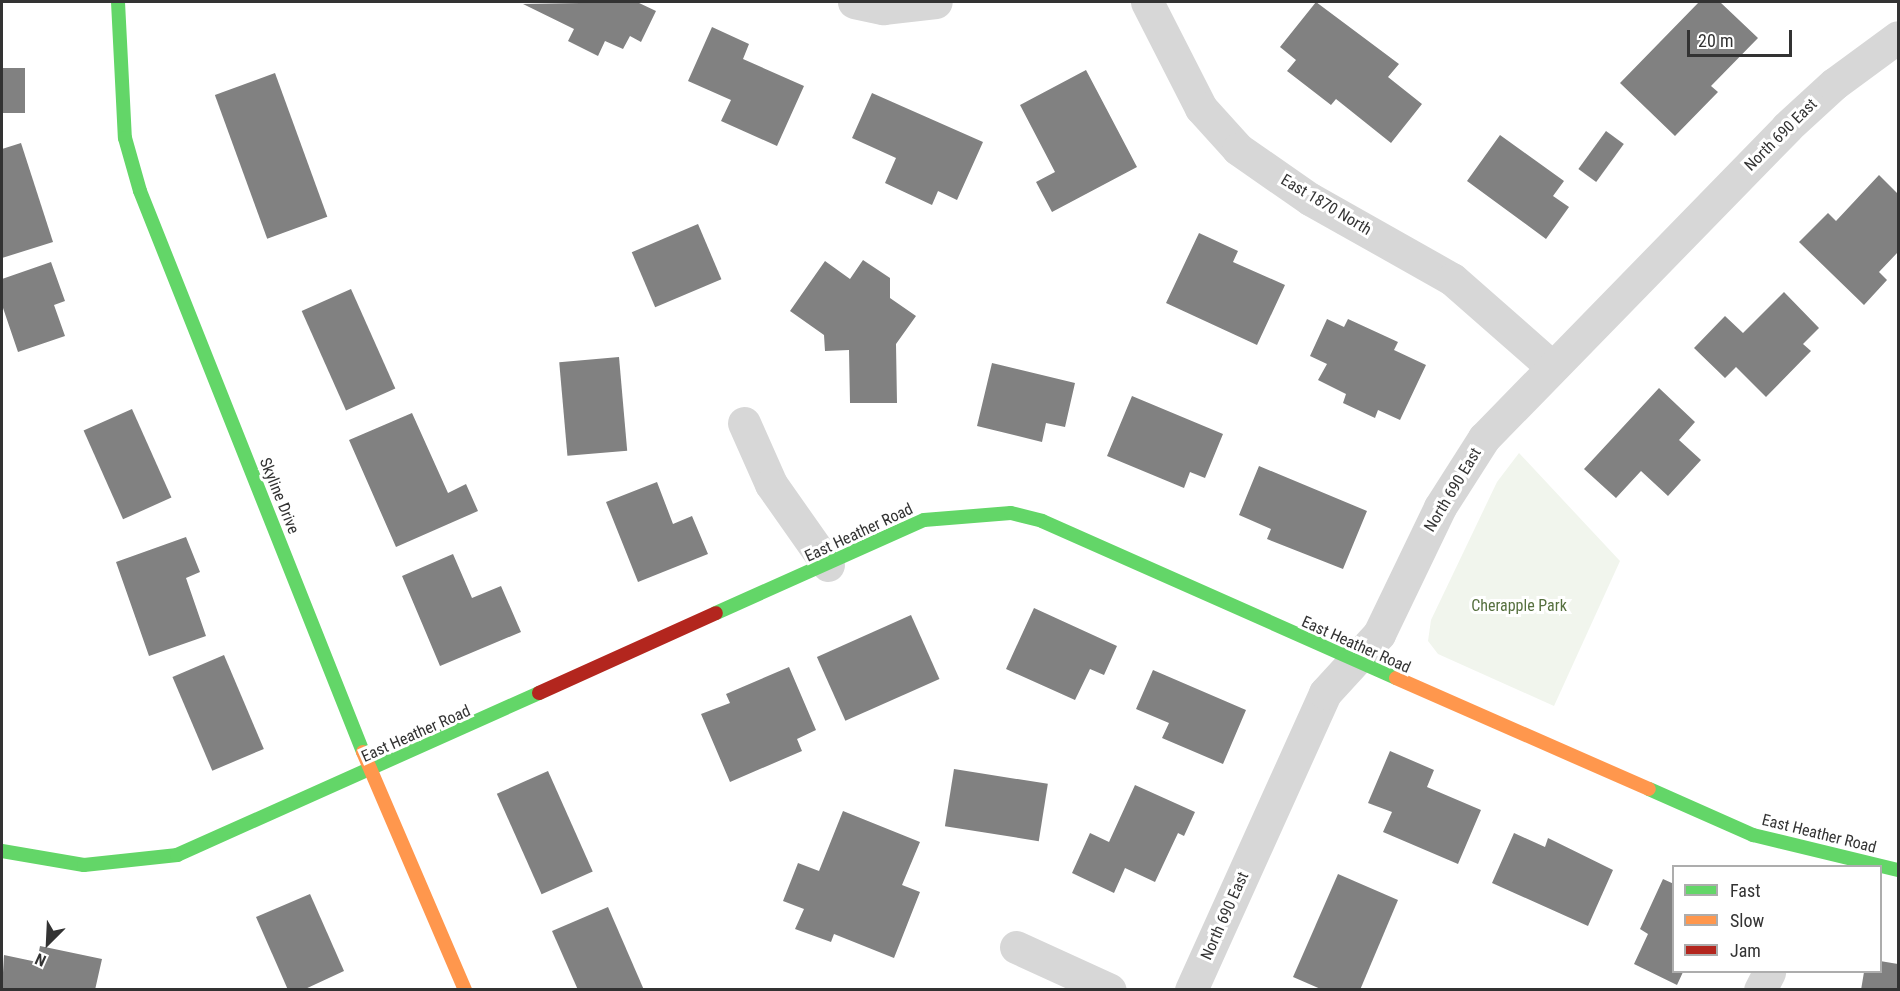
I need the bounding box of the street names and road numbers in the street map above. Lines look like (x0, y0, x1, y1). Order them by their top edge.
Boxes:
street label: North 690 East (1741, 95, 1821, 175)
street label: East 1870 North (1277, 170, 1375, 240)
street label: North 690 East (1420, 445, 1486, 535)
street label: Skyline Drive (255, 455, 303, 537)
street label: East Heather Road (802, 500, 916, 566)
street label: East Heather Road (1299, 612, 1413, 678)
street label: East Heather Road (359, 701, 473, 767)
street label: East Heather Road (1760, 811, 1878, 857)
street label: North 690 East (1197, 869, 1253, 963)

